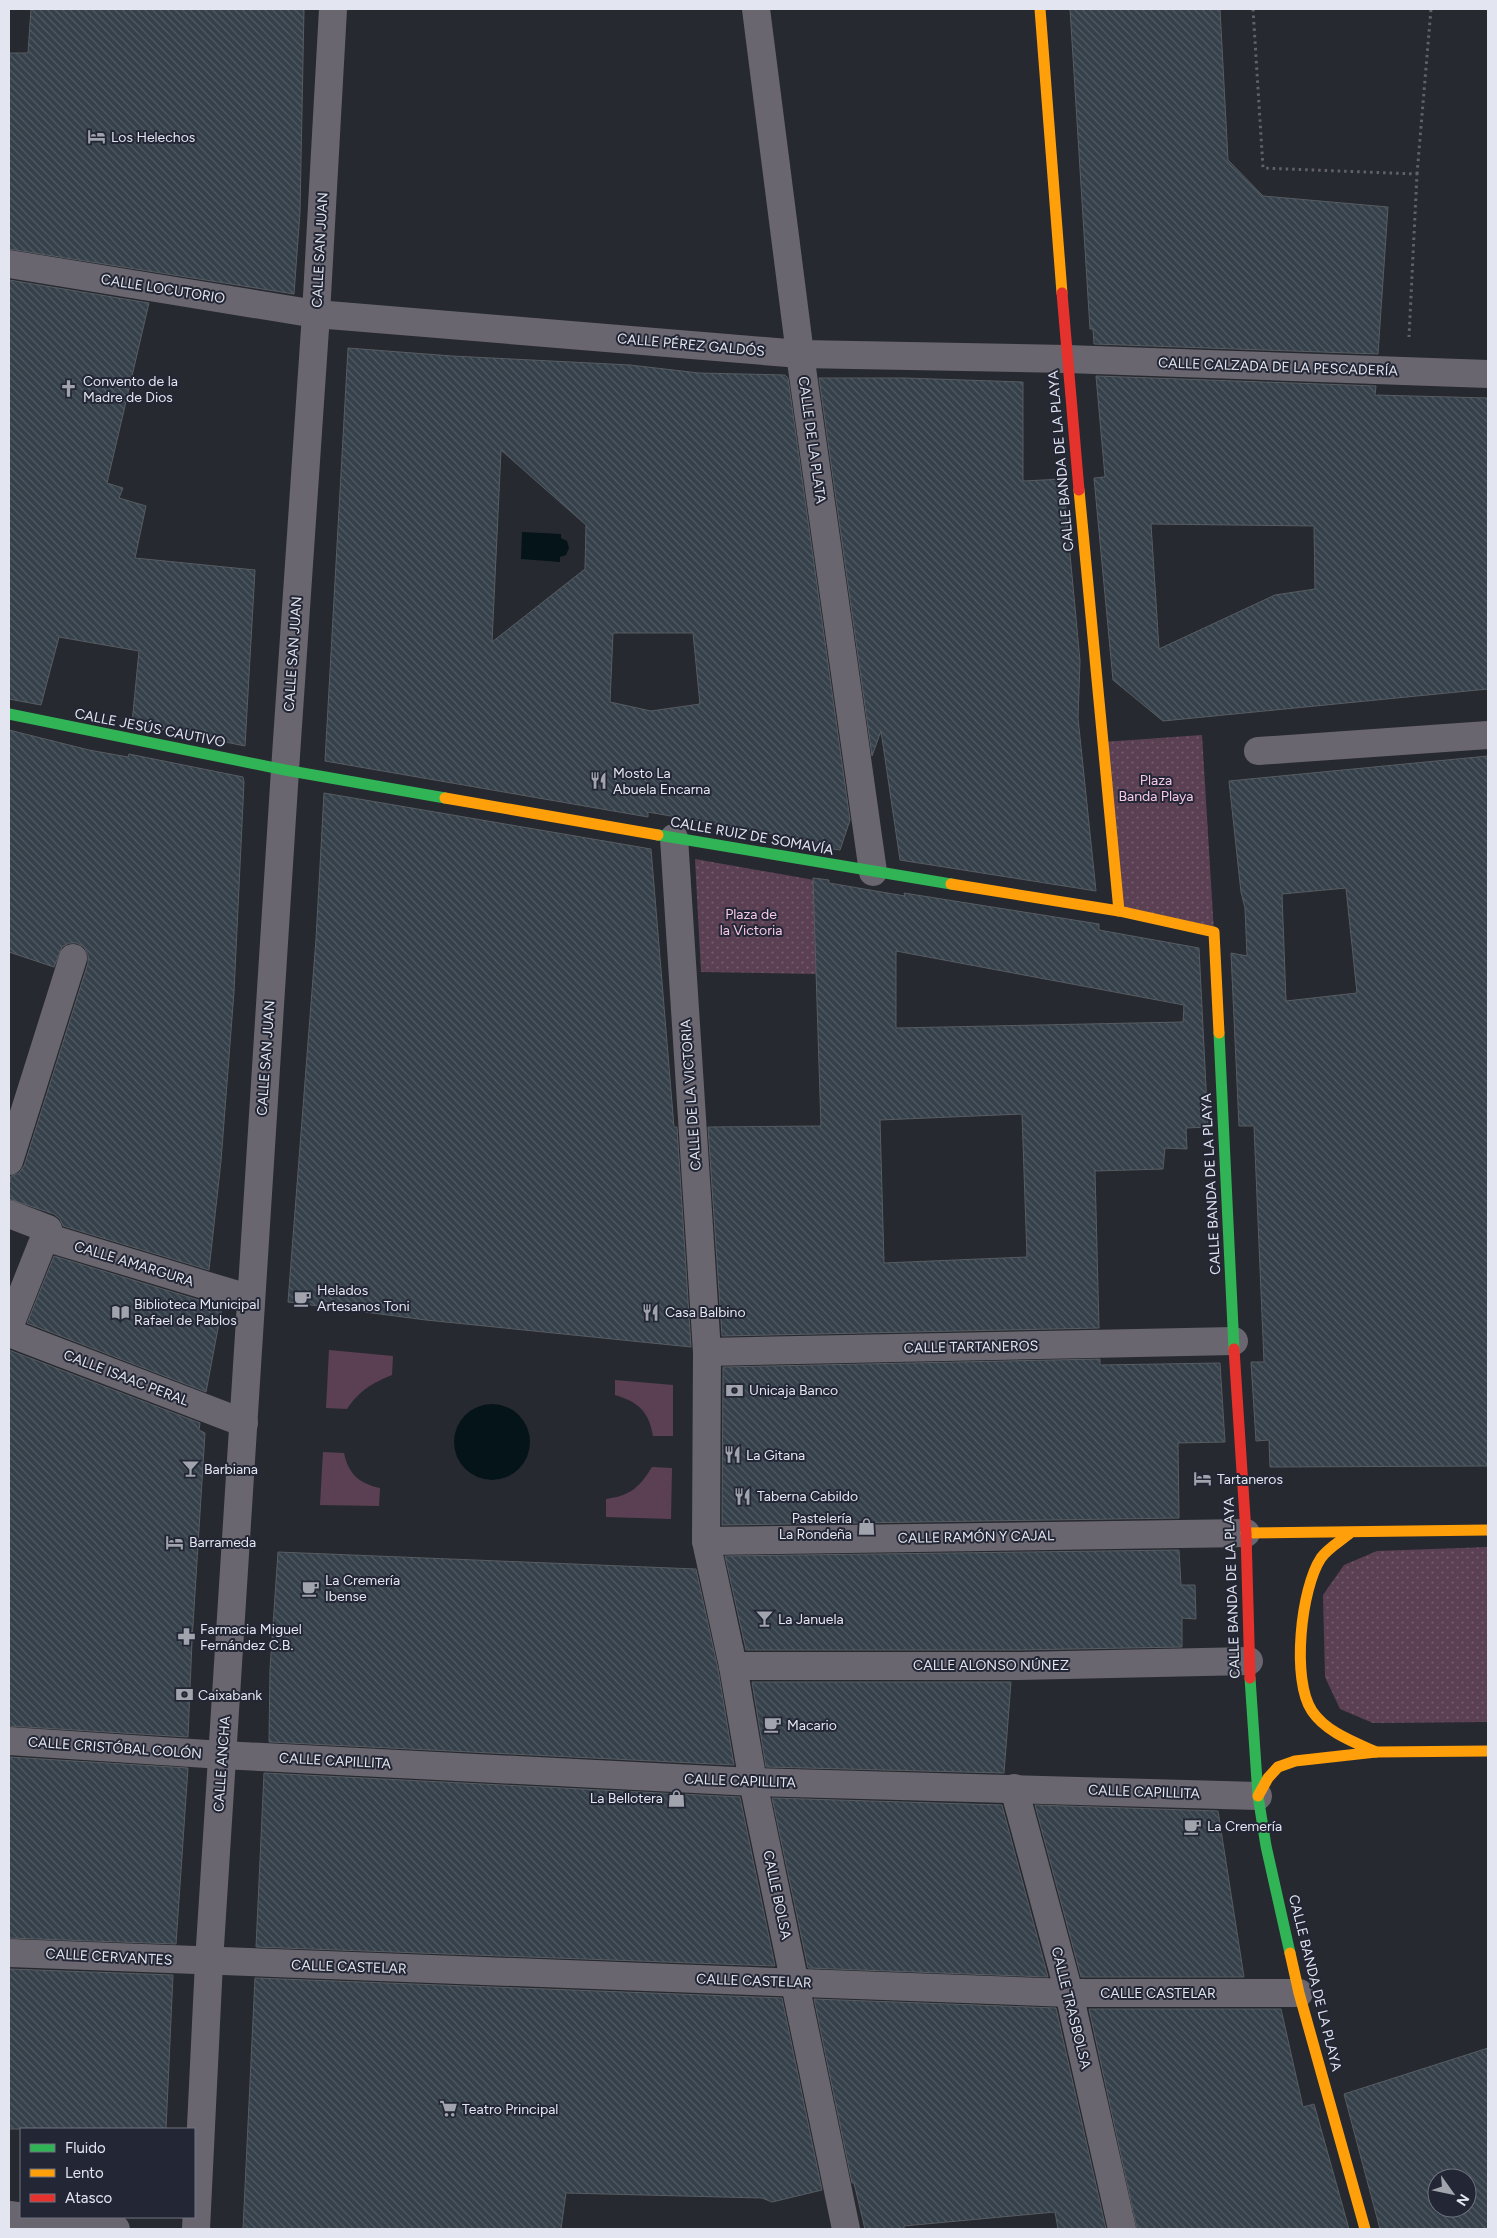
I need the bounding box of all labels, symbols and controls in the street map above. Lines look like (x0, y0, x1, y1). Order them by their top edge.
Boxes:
hotel icon: Los Helechos (87, 127, 107, 147)
place label: Los Helechos (111, 129, 195, 146)
street label: CALLE SAN JUAN (308, 192, 332, 308)
street label: CALLE LOCUTORIO (100, 271, 227, 307)
street label: CALLE PÉREZ GALDÓS (616, 330, 766, 360)
street label: CALLE CALZADA DE LA PESCADERÍA (1158, 354, 1399, 380)
street label: CALLE BANDA DE LA PLAYA (1045, 369, 1077, 552)
place label: Convento de la Madre de Dios (83, 373, 178, 406)
street label: CALLE DE LA PLATA (795, 375, 829, 505)
church icon: Convento de la Madre de Dios (59, 379, 79, 399)
street label: CALLE SAN JUAN (280, 596, 306, 712)
street label: CALLE JESÚS CAUTIVO (73, 705, 227, 751)
place label: Mosto La Abuela Encarna (613, 765, 710, 798)
restaurant icon: Mosto La Abuela Encarna (589, 771, 609, 791)
park label: Plaza Banda Playa (1119, 772, 1193, 805)
street label: CALLE RUIZ DE SOMAVÍA (669, 813, 835, 859)
park label: Plaza de la Victoria (720, 906, 782, 939)
street label: CALLE SAN JUAN (253, 1000, 279, 1116)
street label: CALLE DE LA VICTORIA (677, 1018, 705, 1171)
street label: CALLE BANDA DE LA PLAYA (1198, 1092, 1224, 1275)
street label: CALLE AMARGURA (72, 1238, 196, 1290)
place label: Helados Artesanos Toni (317, 1282, 410, 1315)
cafe icon: Helados Artesanos Toni (293, 1288, 313, 1308)
place label: Biblioteca Municipal Rafael de Pablos (134, 1296, 260, 1329)
library icon: Biblioteca Municipal Rafael de Pablos (110, 1302, 130, 1322)
restaurant icon: Casa Balbino (641, 1302, 661, 1322)
place label: Casa Balbino (665, 1304, 746, 1321)
street label: CALLE TARTANEROS (904, 1337, 1038, 1357)
street label: CALLE ISAAC PERAL (61, 1346, 192, 1410)
bank icon: Unicaja Banco (725, 1380, 745, 1400)
place label: Unicaja Banco (749, 1382, 838, 1399)
restaurant icon: La Gitana (722, 1445, 742, 1465)
place label: La Gitana (746, 1447, 805, 1464)
bar icon: Barbiana (180, 1459, 200, 1479)
place label: Barbiana (204, 1461, 258, 1478)
hotel icon: Tartaneros (1193, 1469, 1213, 1489)
place label: Tartaneros (1217, 1471, 1283, 1488)
restaurant icon: Taberna Cabildo (733, 1486, 753, 1506)
place label: Taberna Cabildo (757, 1488, 858, 1505)
street label: CALLE BANDA DE LA PLAYA (1220, 1496, 1244, 1679)
place label: Pastelería La Rondeña (779, 1510, 852, 1543)
shop icon: Pastelería La Rondeña (856, 1516, 876, 1536)
street label: CALLE RAMÓN Y CAJAL (898, 1527, 1055, 1547)
hotel icon: Barrameda (165, 1532, 185, 1552)
place label: Barrameda (189, 1534, 256, 1551)
place label: La Cremería Ibense (325, 1572, 400, 1605)
cafe icon: La Cremería Ibense (301, 1578, 321, 1598)
bar icon: La Januela (754, 1609, 774, 1629)
place label: La Januela (778, 1611, 844, 1628)
place label: Farmacia Miguel Fernández C.B. (200, 1621, 302, 1654)
pharmacy icon: Farmacia Miguel Fernández C.B. (176, 1627, 196, 1647)
street label: CALLE ALONSO NÚNEZ (913, 1657, 1069, 1674)
bank icon: Caixabank (174, 1685, 194, 1705)
place label: Caixabank (198, 1687, 262, 1704)
street label: CALLE ANCHA (210, 1715, 234, 1813)
cafe icon: Macario (763, 1715, 783, 1735)
place label: Macario (787, 1717, 837, 1734)
street label: CALLE CRISTÓBAL COLÓN (27, 1733, 203, 1763)
street label: CALLE CAPILLITA (279, 1750, 392, 1772)
street label: CALLE CAPILLITA (684, 1771, 797, 1791)
street label: CALLE CAPILLITA (1088, 1782, 1201, 1802)
shop icon: La Bellotera (667, 1788, 687, 1808)
place label: La Bellotera (590, 1790, 663, 1807)
cafe icon: La Cremería (1183, 1816, 1203, 1836)
place label: La Cremería (1207, 1818, 1282, 1835)
street label: CALLE BOLSA (759, 1849, 795, 1942)
street label: CALLE BANDA DE LA PLAYA (1285, 1893, 1345, 2074)
street label: CALLE CERVANTES (45, 1945, 173, 1969)
street label: CALLE TRASBOLSA (1048, 1945, 1095, 2071)
street label: CALLE CASTELAR (291, 1956, 407, 1978)
street label: CALLE CASTELAR (696, 1970, 812, 1992)
street label: CALLE CASTELAR (1100, 1985, 1216, 2002)
supermarket icon: Teatro Principal (438, 2099, 458, 2119)
place label: Teatro Principal (462, 2101, 558, 2118)
legend (20, 2128, 195, 2218)
text: Fluido (65, 2139, 106, 2157)
text: Lento (65, 2164, 104, 2182)
north arrow (1427, 2168, 1477, 2218)
text: Atasco (65, 2189, 113, 2207)
text: N (1452, 2191, 1473, 2209)

